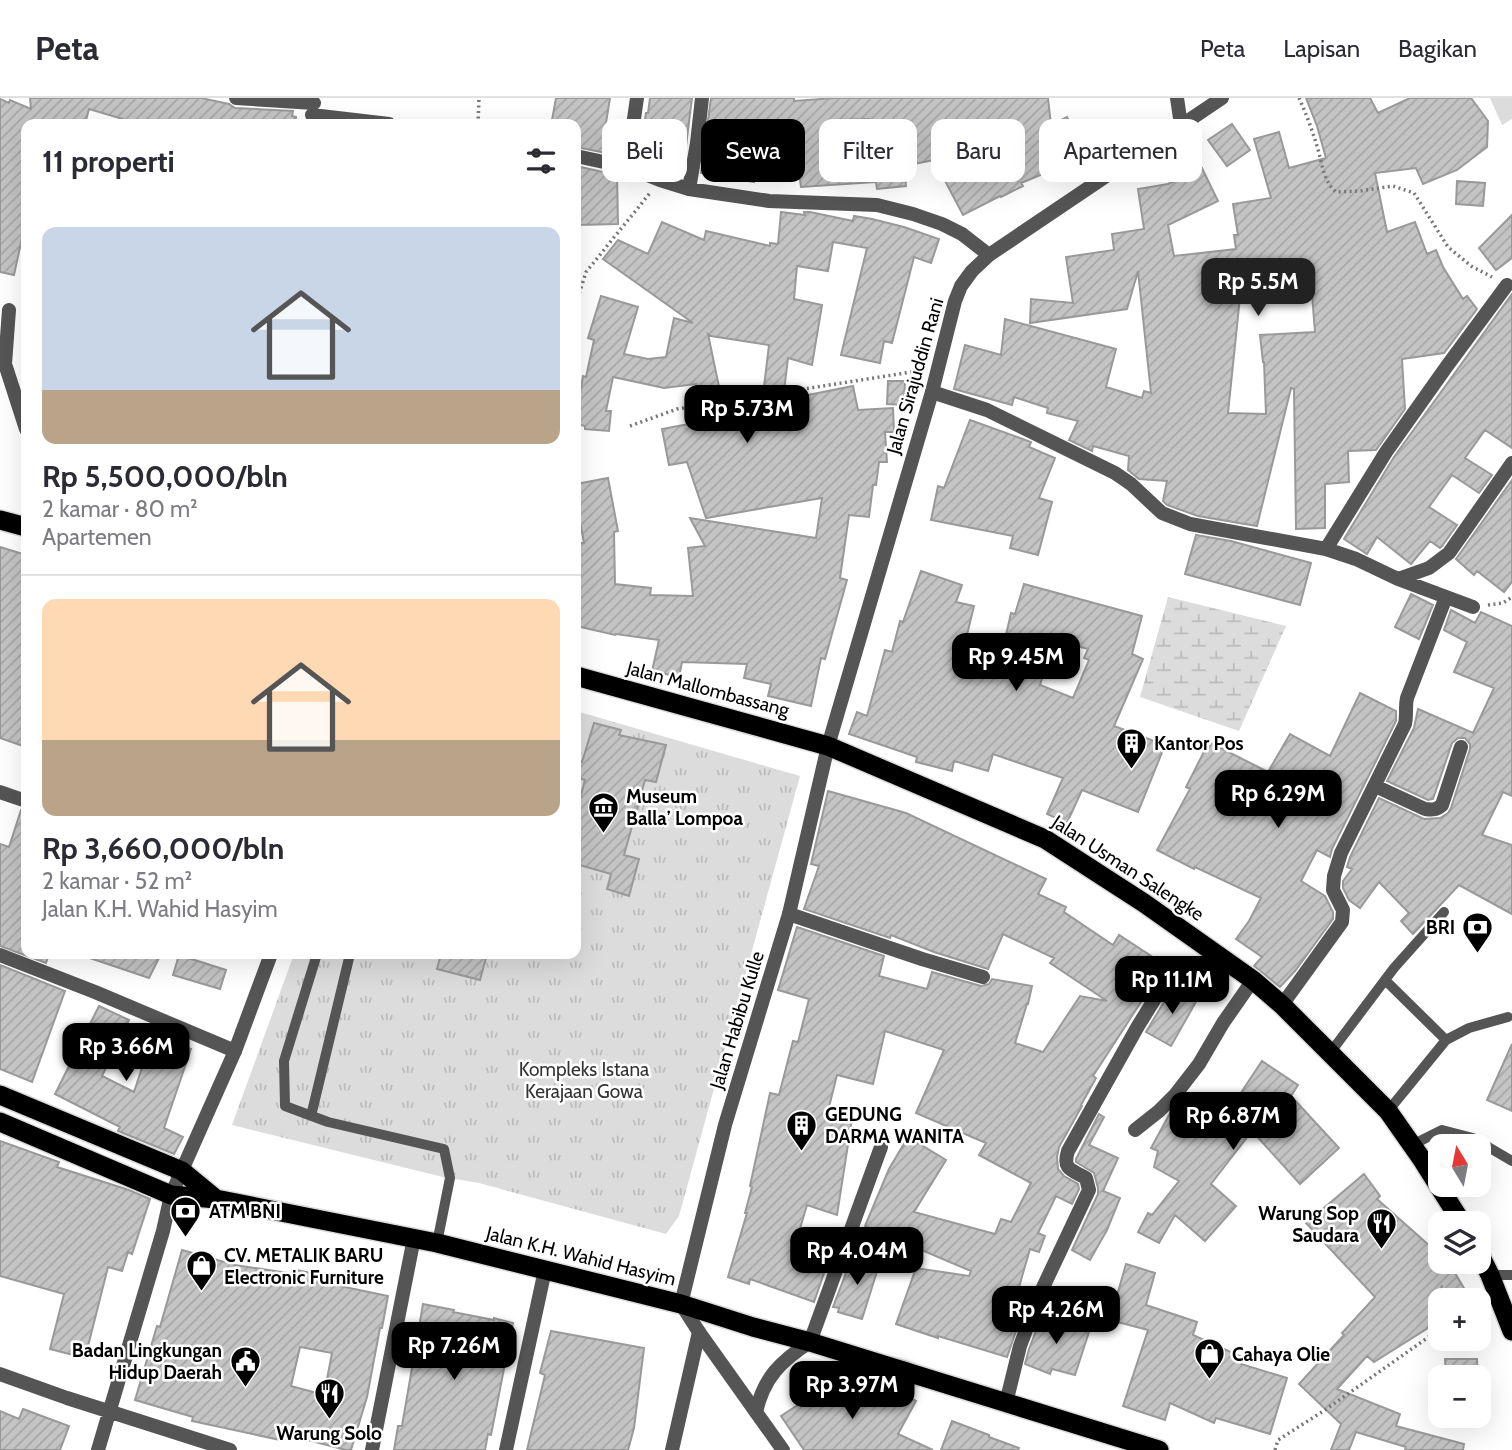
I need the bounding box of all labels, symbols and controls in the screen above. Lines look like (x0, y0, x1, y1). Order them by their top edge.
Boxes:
text: Peta (35, 28, 99, 68)
text: Peta (1200, 34, 1245, 63)
text: Lapisan (1283, 34, 1360, 63)
text: Bagikan (1398, 34, 1477, 63)
chip: Beli (602, 119, 687, 182)
chip: Sewa (701, 119, 805, 182)
chip: Filter (819, 119, 917, 182)
chip: Baru (931, 119, 1025, 182)
chip: Apartemen (1039, 119, 1202, 182)
icon: filters (522, 142, 560, 180)
text: 11 properti (42, 143, 175, 180)
pin: Rp 5.5M (1193, 258, 1323, 318)
text: Rp 5.5M (1217, 267, 1299, 295)
icon: home (238, 272, 364, 398)
street label: Jalan Sirajuddin Rani (881, 295, 948, 458)
pin: Rp 5.73M (675, 386, 819, 445)
text: Rp 5.73M (700, 394, 794, 422)
text: Rp 5,500,000/bln (42, 458, 288, 495)
text: 2 kamar · 80 m² (42, 495, 198, 523)
text: Apartemen (42, 523, 152, 551)
pin: Rp 9.45M (944, 634, 1088, 693)
text: Rp 9.45M (968, 642, 1064, 670)
icon: home (238, 644, 364, 770)
street label: Jalan Mallombassang (623, 656, 792, 722)
building icon: Kantor Pos (1114, 726, 1148, 770)
place label: Kantor Pos (1154, 732, 1244, 755)
pin: Rp 6.29M (1206, 770, 1350, 830)
text: Rp 6.29M (1231, 779, 1325, 807)
place label: Museum Ballaʼ Lompoa (626, 785, 743, 830)
museum icon: Museum Ballaʼ Lompoa (586, 790, 620, 834)
street label: Jalan Usman Salengke (1047, 810, 1209, 926)
text: Rp 3,660,000/bln (42, 830, 284, 867)
text: 2 kamar · 52 m² (42, 867, 192, 895)
text: Jalan K.H. Wahid Hasyim (42, 895, 278, 923)
bank icon: BRI (1461, 910, 1495, 954)
place label: BRI (1426, 916, 1455, 939)
street label: Jalan Habibu Kulle (705, 948, 769, 1093)
pin: Rp 11.1M (1100, 956, 1244, 1016)
text: Rp 11.1M (1131, 965, 1213, 993)
pin: Rp 3.66M (54, 1024, 198, 1083)
text: Rp 3.66M (78, 1032, 174, 1060)
park label: Kompleks Istana Kerajaan Gowa (519, 1058, 649, 1103)
pin: Rp 6.87M (1161, 1093, 1305, 1152)
text: Rp 6.87M (1186, 1101, 1280, 1129)
place label: GEDUNG DARMA WANITA (825, 1103, 964, 1148)
building icon: GEDUNG DARMA WANITA (785, 1108, 819, 1152)
north arrow (1428, 1134, 1491, 1197)
map controls (1428, 1134, 1491, 1428)
bank icon: ATM BNI (169, 1194, 203, 1238)
place label: ATM BNI (209, 1200, 281, 1223)
place label: Warung Sop Saudara (1258, 1202, 1360, 1247)
restaurant icon: Warung Sop Saudara (1365, 1207, 1399, 1251)
button: layers (1428, 1211, 1491, 1274)
street label: Jalan K.H. Wahid Hasyim (483, 1221, 678, 1291)
pin: Rp 4.04M (785, 1228, 929, 1287)
text: Rp 4.04M (806, 1236, 908, 1264)
place label: CV. METALIK BARU Electronic Furniture (224, 1244, 384, 1289)
shop icon: CV. METALIK BARU Electronic Furniture (184, 1249, 218, 1293)
pin: Rp 4.26M (984, 1286, 1128, 1346)
button: + (1428, 1288, 1491, 1351)
text: Rp 4.26M (1008, 1295, 1104, 1323)
pin: Rp 7.26M (382, 1322, 526, 1382)
text: Rp 7.26M (408, 1331, 500, 1359)
shop icon: Cahaya Olie (1192, 1337, 1226, 1381)
place label: Badan Lingkungan Hidup Daerah (72, 1339, 222, 1384)
place label: Cahaya Olie (1232, 1343, 1330, 1366)
public building icon: Badan Lingkungan Hidup Daerah (228, 1344, 262, 1388)
pin: Rp 3.97M (780, 1362, 924, 1421)
button: − (1428, 1365, 1491, 1428)
text: Rp 3.97M (805, 1370, 899, 1398)
restaurant icon: Warung Solo (312, 1377, 346, 1421)
place label: Warung Solo (276, 1422, 382, 1445)

